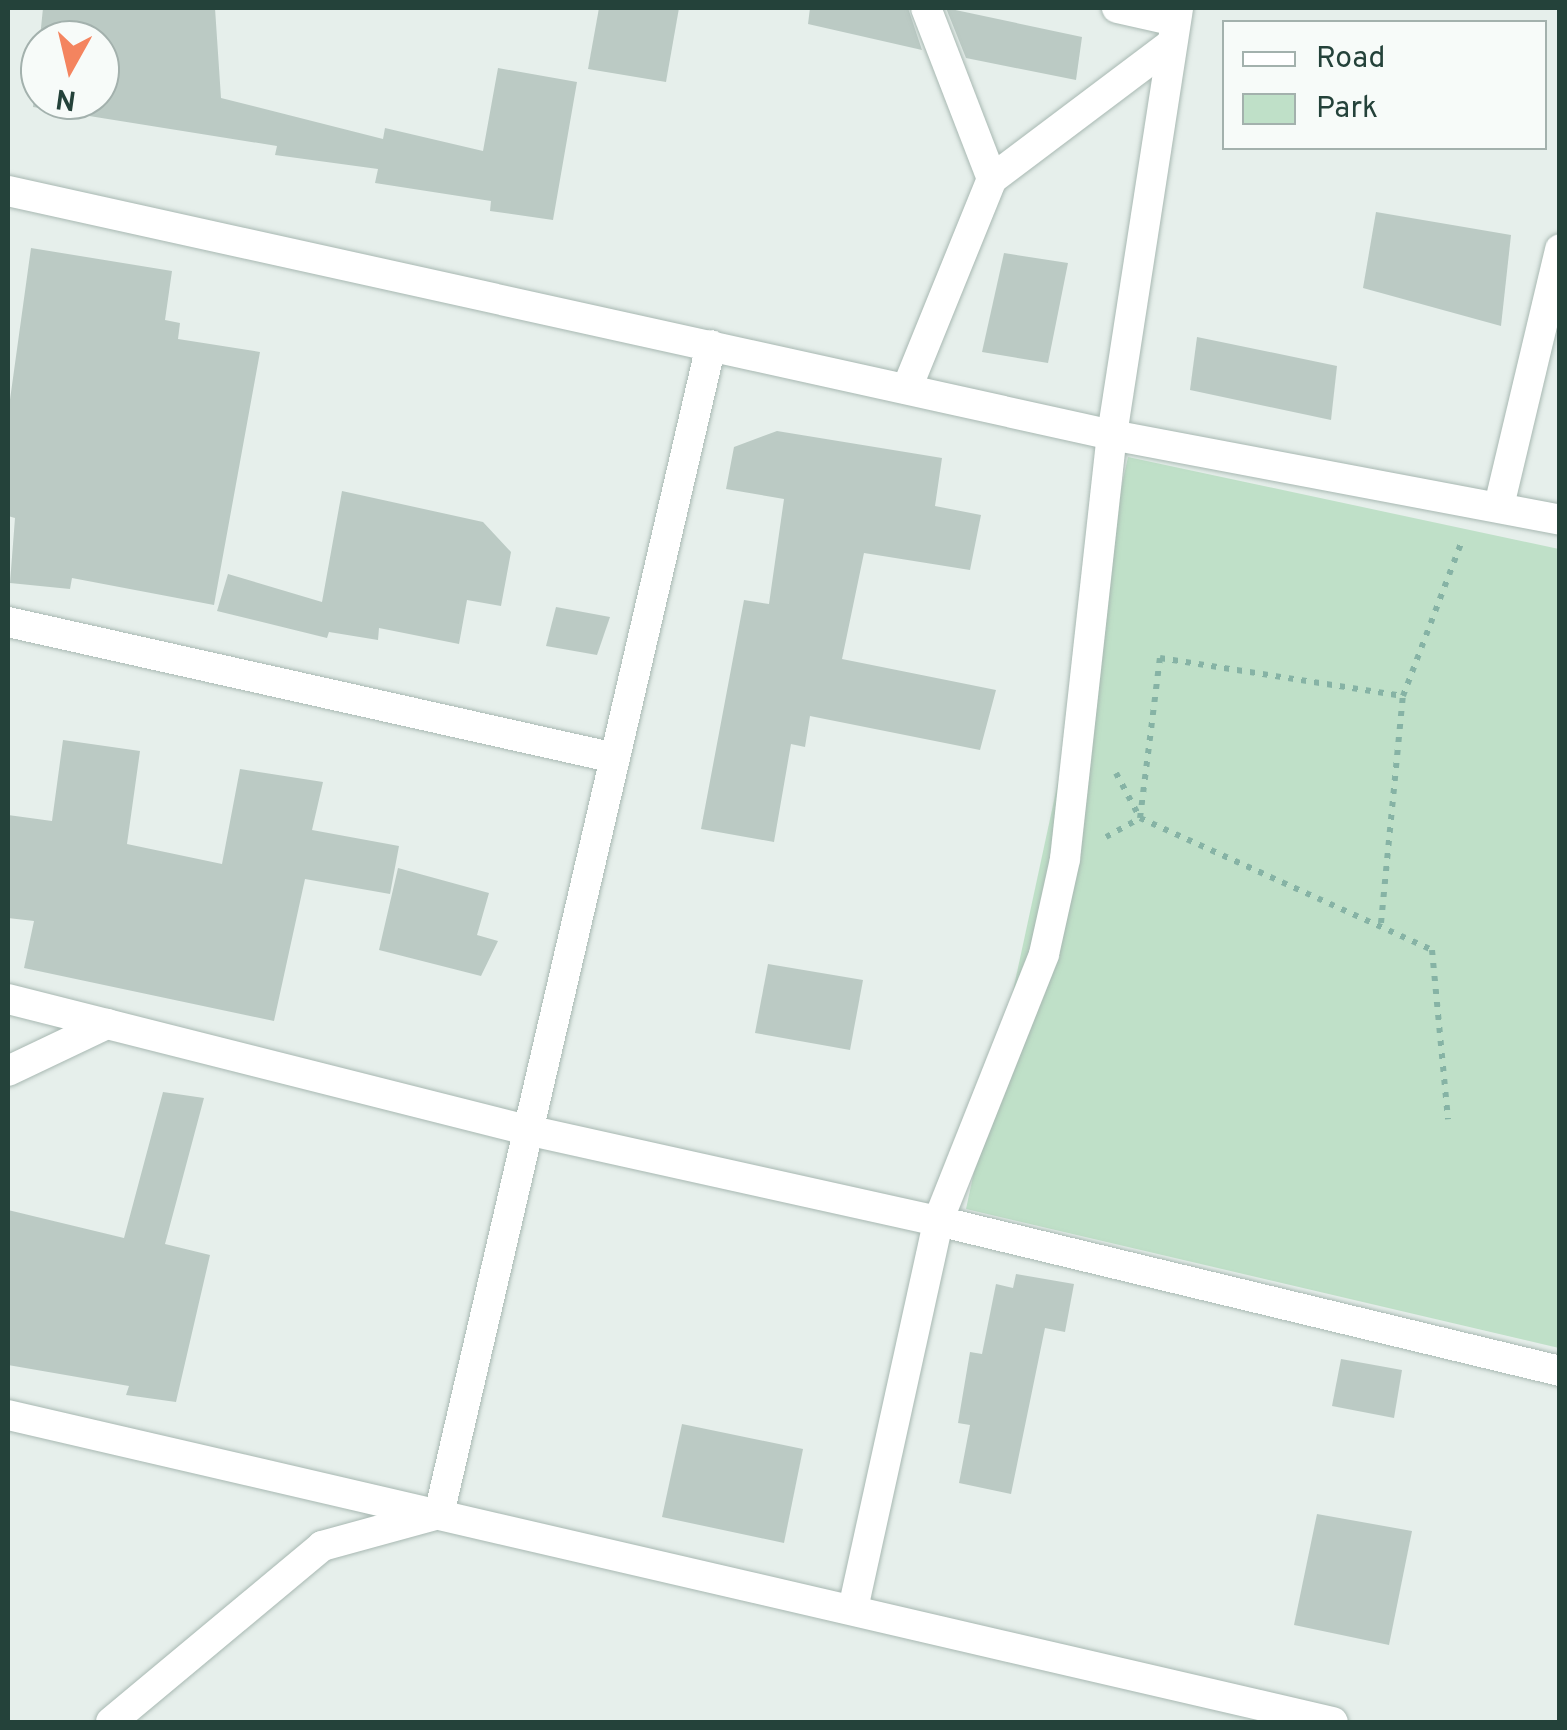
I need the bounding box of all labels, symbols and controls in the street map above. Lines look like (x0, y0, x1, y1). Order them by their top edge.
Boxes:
north arrow (20, 20, 120, 120)
legend (1222, 20, 1547, 150)
text: Road (1316, 41, 1385, 78)
text: N (54, 79, 79, 117)
text: Park (1316, 91, 1378, 128)

